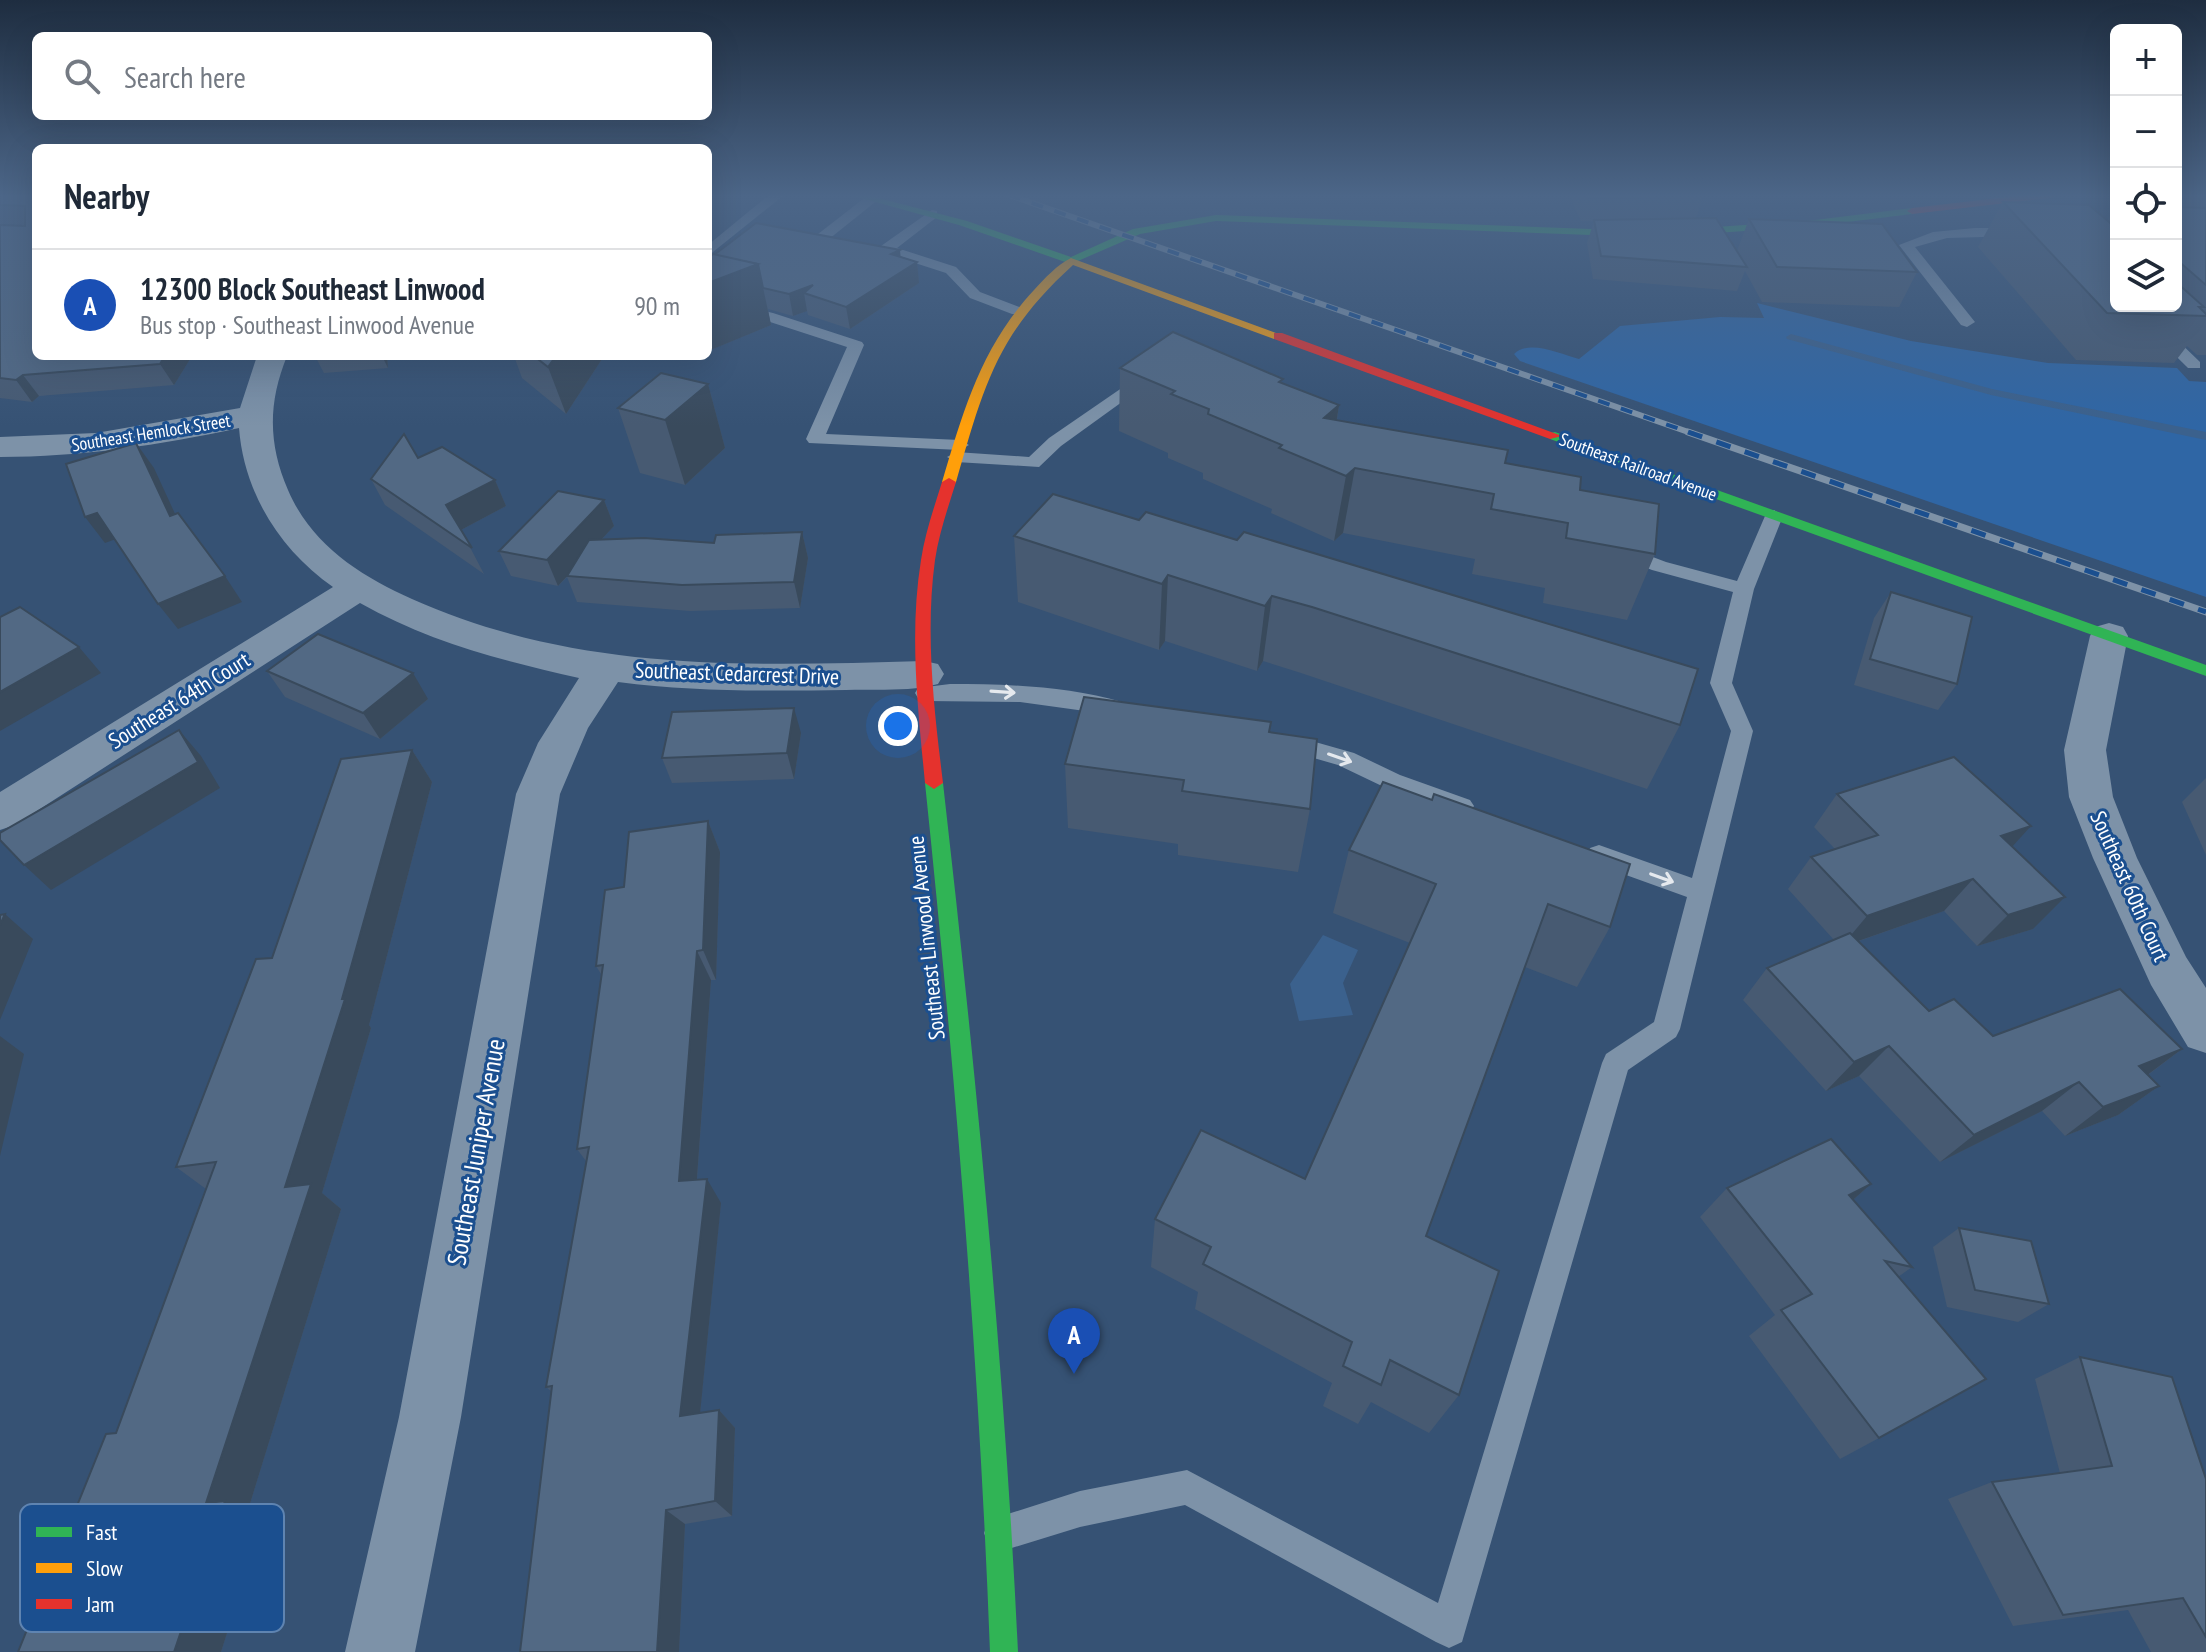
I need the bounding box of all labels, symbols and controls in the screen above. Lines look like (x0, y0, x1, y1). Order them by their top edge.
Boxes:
map controls (2110, 24, 2182, 312)
button: + (2110, 24, 2182, 96)
search box (32, 32, 712, 120)
icon: search (60, 54, 104, 98)
text: Search here (124, 57, 246, 96)
button: − (2110, 96, 2182, 168)
button: locate (2110, 168, 2182, 240)
text: Nearby (64, 174, 149, 218)
button: layers (2110, 240, 2182, 312)
text: 12300 Block Southeast Linwood (140, 269, 485, 308)
text: A (83, 289, 97, 322)
text: 90 m (634, 289, 680, 322)
text: Bus stop · Southeast Linwood Avenue (140, 308, 475, 341)
street label: Southeast Hemlock Street (70, 409, 232, 456)
street label: Southeast Railroad Avenue (1556, 427, 1720, 506)
street label: Southeast 64th Court (103, 645, 255, 755)
street label: Southeast Cedarcrest Drive (634, 655, 840, 691)
one-way arrow (989, 685, 1016, 700)
your location (878, 706, 918, 746)
one-way arrow (1327, 751, 1352, 766)
street label: Southeast 60th Court (2084, 807, 2176, 965)
street label: Southeast Linwood Avenue (901, 835, 951, 1041)
one-way arrow (1649, 872, 1674, 886)
street label: Southeast Juniper Avenue (439, 1036, 512, 1268)
pin: A (1048, 1308, 1100, 1374)
legend (20, 1504, 284, 1632)
text: Fast (86, 1518, 117, 1546)
text: Slow (86, 1554, 123, 1582)
text: Jam (85, 1590, 114, 1618)

